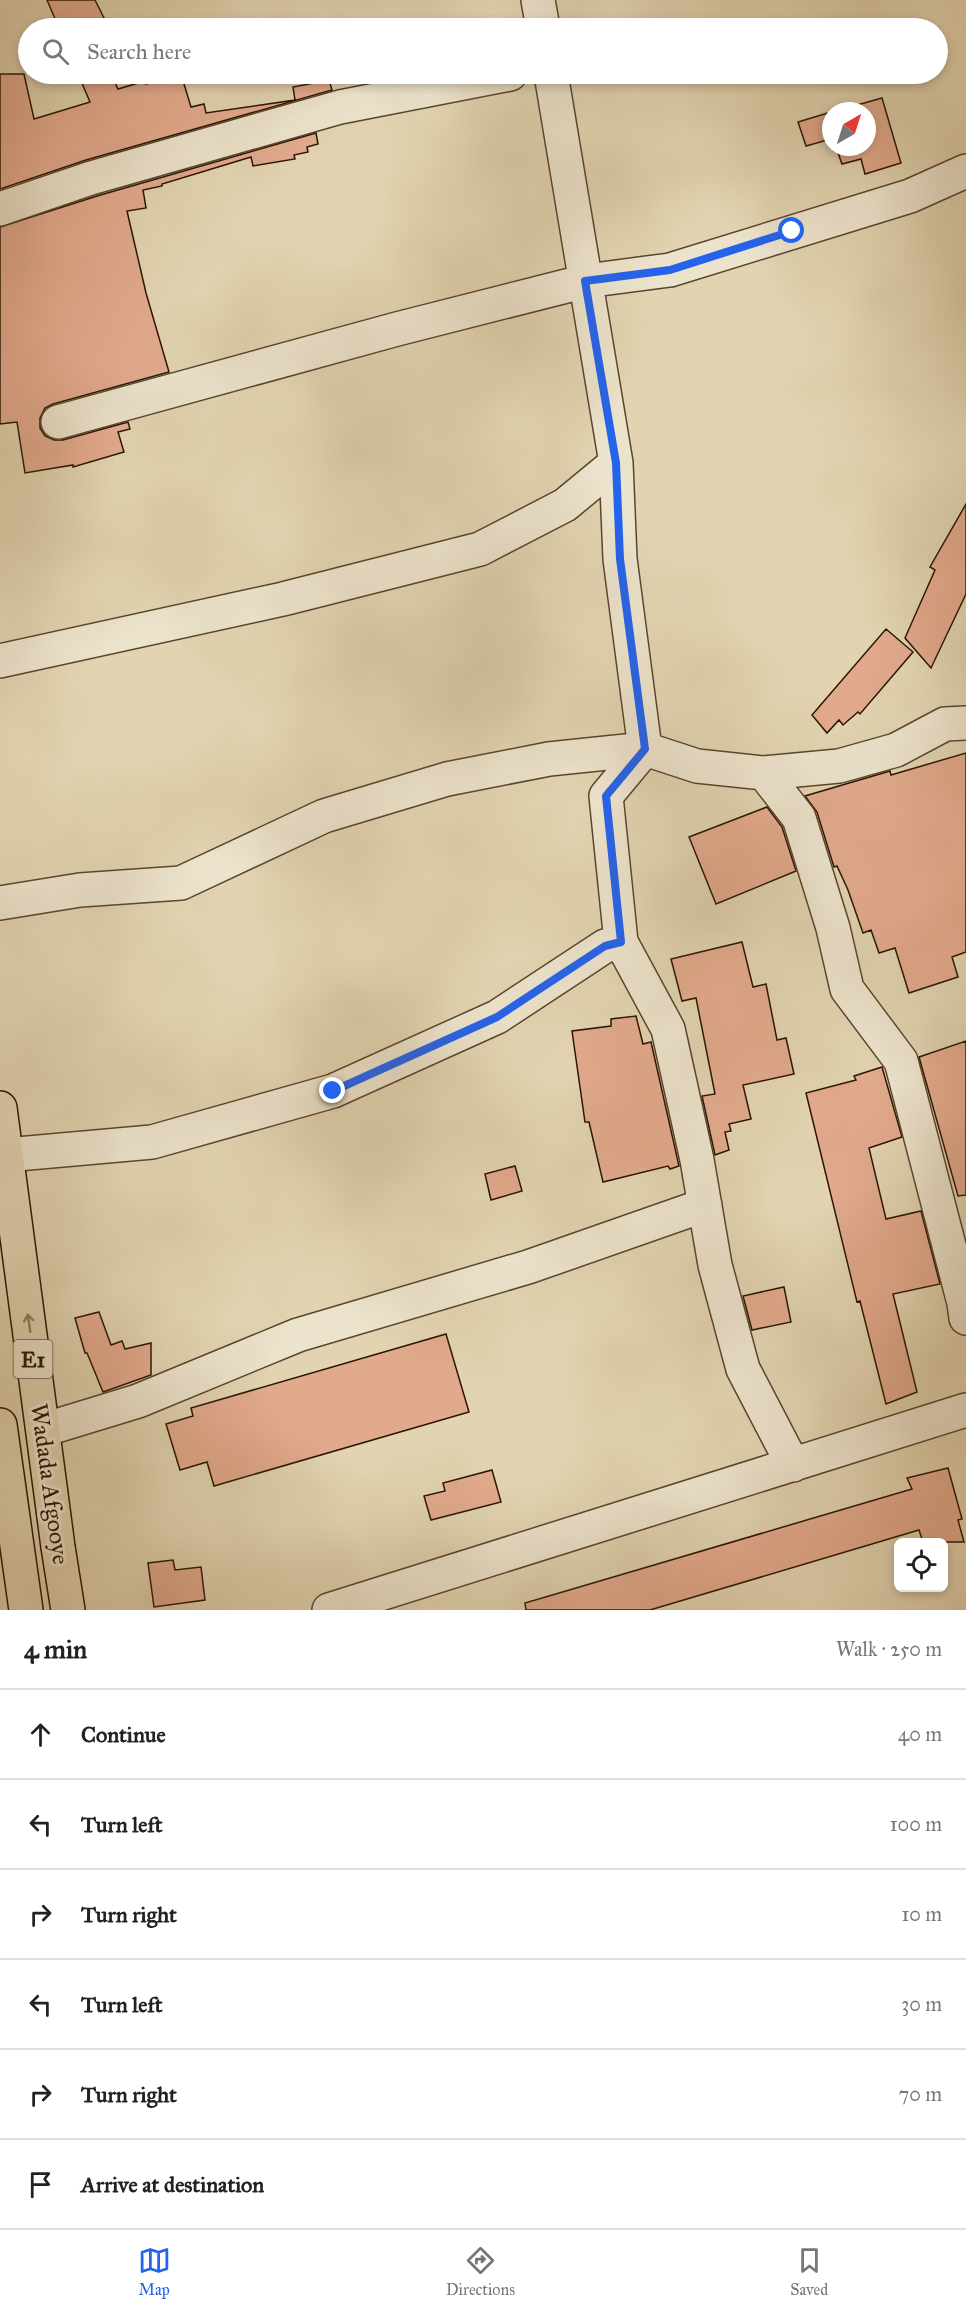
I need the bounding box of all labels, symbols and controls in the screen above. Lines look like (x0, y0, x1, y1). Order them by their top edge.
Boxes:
search box (18, 18, 948, 84)
icon: search (39, 35, 72, 68)
text: Search here (87, 38, 191, 65)
north arrow (822, 102, 876, 156)
route start (778, 217, 804, 243)
route end (319, 1077, 345, 1103)
one-way arrow (23, 1314, 34, 1334)
road number: E1 (14, 1340, 52, 1378)
street label: Wadada Afgooye (24, 1402, 76, 1566)
map controls (894, 1538, 948, 1592)
button: locate (894, 1538, 948, 1592)
text: 4 min (24, 1633, 87, 1665)
text: Walk · 250 m (836, 1637, 942, 1661)
icon: ahead (24, 1718, 57, 1751)
text: Continue (81, 1721, 166, 1748)
text: 40 m (898, 1722, 942, 1746)
icon: left (24, 1808, 57, 1841)
text: Turn left (81, 1811, 163, 1838)
text: 100 m (890, 1812, 942, 1836)
icon: right (24, 1898, 57, 1931)
text: Turn right (81, 1901, 177, 1928)
text: 10 m (901, 1902, 942, 1926)
icon: left (24, 1988, 57, 2021)
text: Turn left (81, 1991, 163, 2018)
text: 30 m (901, 1992, 942, 2016)
icon: right (24, 2078, 57, 2111)
text: Turn right (81, 2081, 177, 2108)
text: 70 m (899, 2082, 942, 2106)
icon: arrive (24, 2168, 57, 2201)
text: Arrive at destination (81, 2171, 264, 2198)
tab: Map (138, 2244, 171, 2299)
tab: Directions (446, 2244, 515, 2299)
tab: Saved (790, 2244, 828, 2299)

